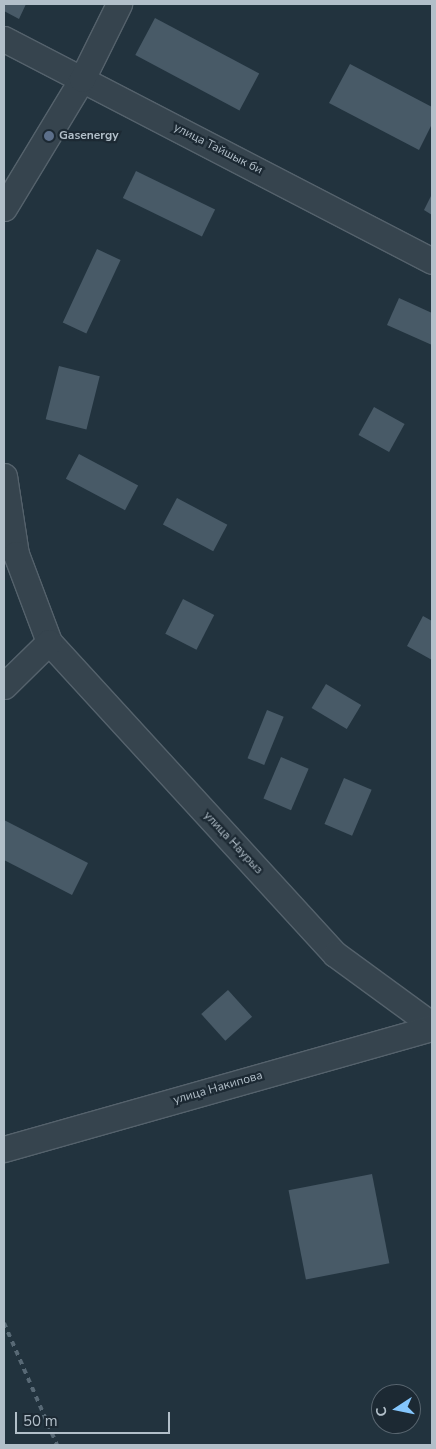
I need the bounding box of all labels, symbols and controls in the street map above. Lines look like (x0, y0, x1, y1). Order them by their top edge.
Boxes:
street label: улица Тайшык би (171, 120, 265, 178)
place label: Gasenergy (59, 129, 118, 143)
marker: Gasenergy (43, 130, 55, 142)
street label: улица Наурыз (200, 809, 266, 877)
street label: улица Накипова (172, 1068, 264, 1108)
north arrow (371, 1384, 421, 1434)
scale bar (18, 1402, 172, 1434)
text: С (372, 1405, 392, 1418)
text: 50 m (23, 1411, 58, 1431)

